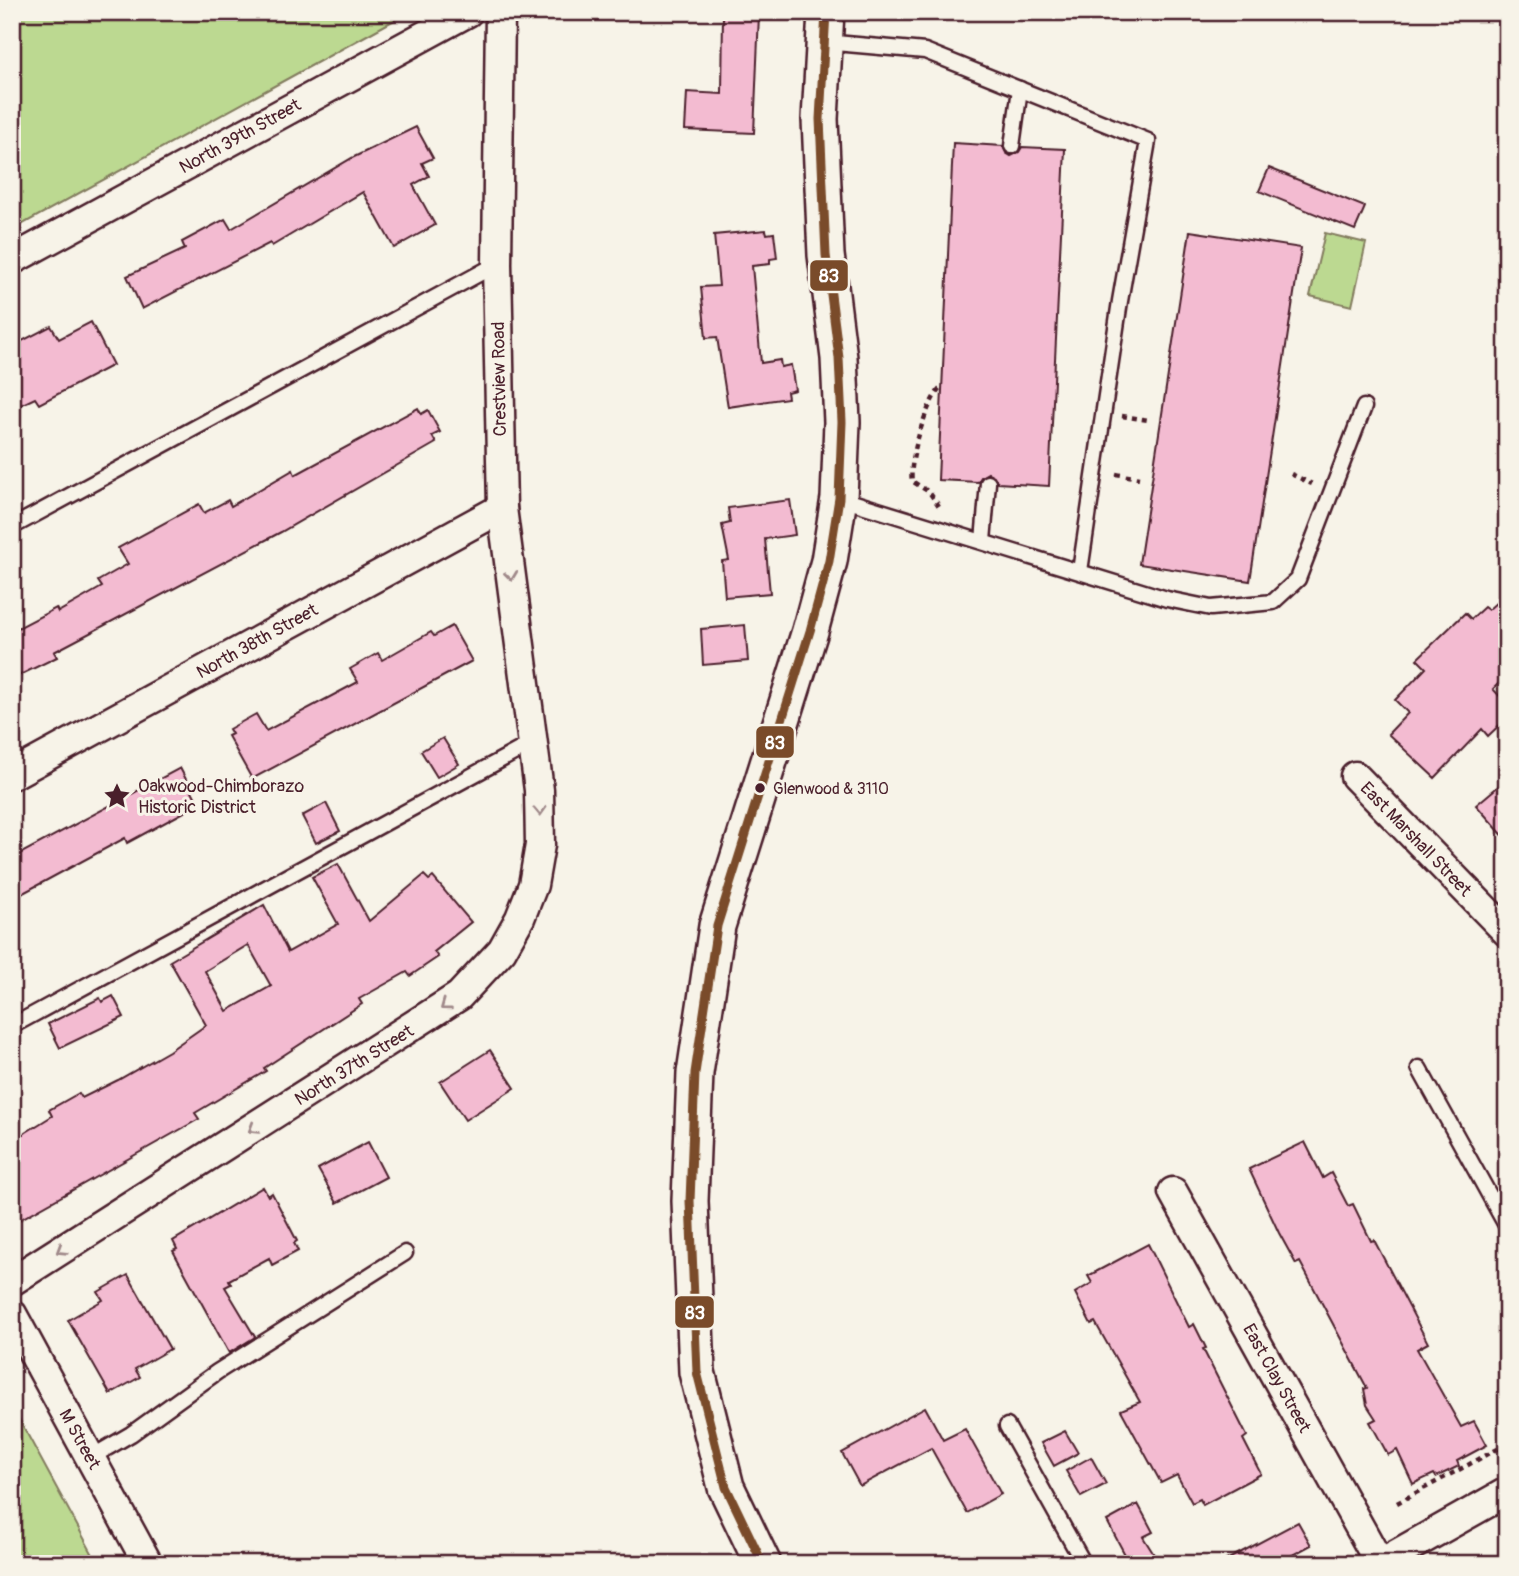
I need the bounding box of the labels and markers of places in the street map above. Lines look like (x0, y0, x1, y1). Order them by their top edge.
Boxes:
place label: Oakwood-Chimborazo Historic District (138, 775, 304, 819)
place label: Glenwood & 3110 (773, 779, 889, 799)
place icon: Oakwood-Chimborazo Historic District (102, 781, 132, 811)
marker: Glenwood & 3110 (753, 781, 767, 795)

